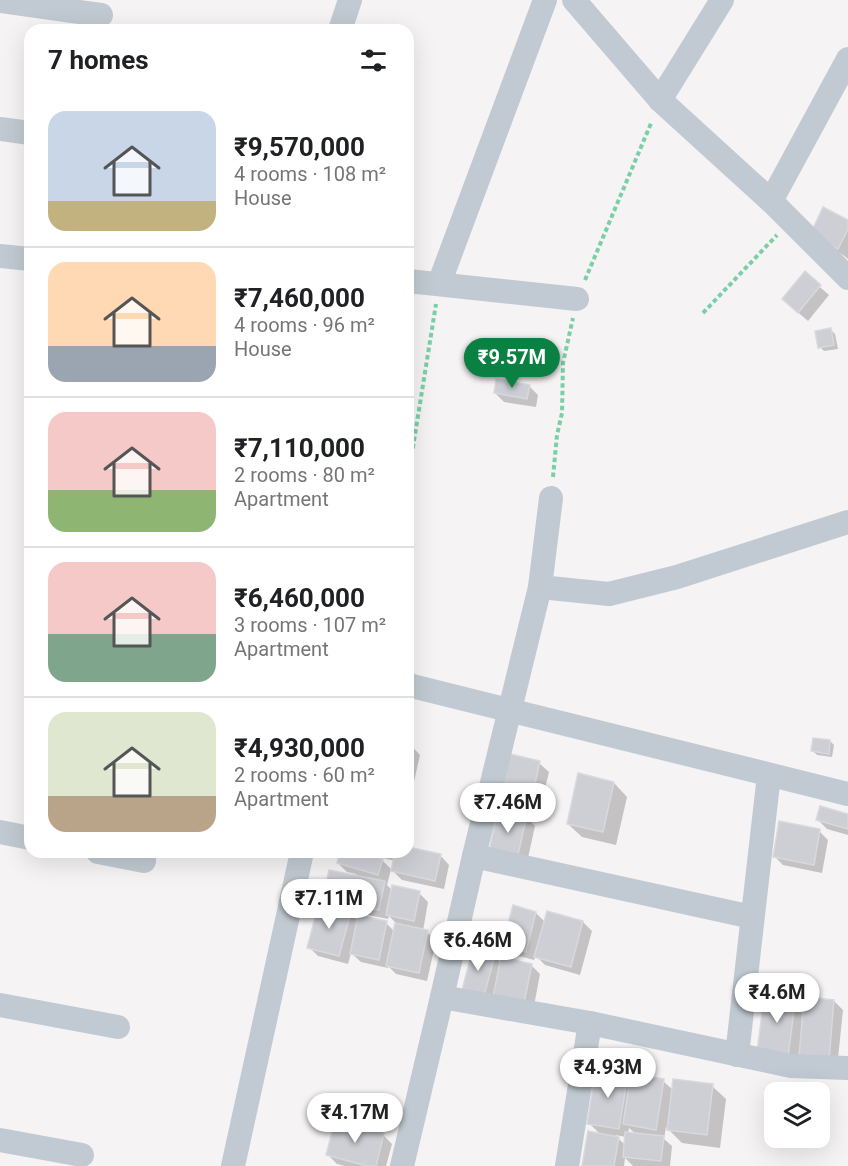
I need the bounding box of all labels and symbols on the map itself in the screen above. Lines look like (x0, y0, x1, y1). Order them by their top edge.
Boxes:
pin: ₹9.57M (463, 338, 561, 389)
pin: ₹7.46M (459, 783, 557, 834)
pin: ₹7.11M (280, 879, 378, 930)
pin: ₹6.46M (429, 921, 527, 972)
pin: ₹4.6M (735, 973, 819, 1024)
pin: ₹4.93M (559, 1048, 657, 1099)
pin: ₹4.17M (306, 1093, 404, 1144)

